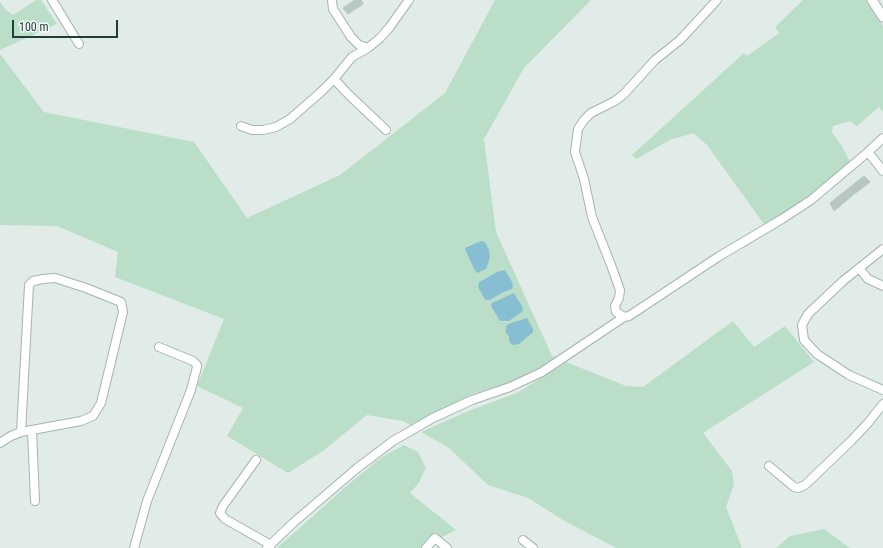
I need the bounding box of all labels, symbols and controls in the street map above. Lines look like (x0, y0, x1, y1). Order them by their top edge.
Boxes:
scale bar (14, 12, 120, 38)
text: 100 m (19, 20, 49, 34)

